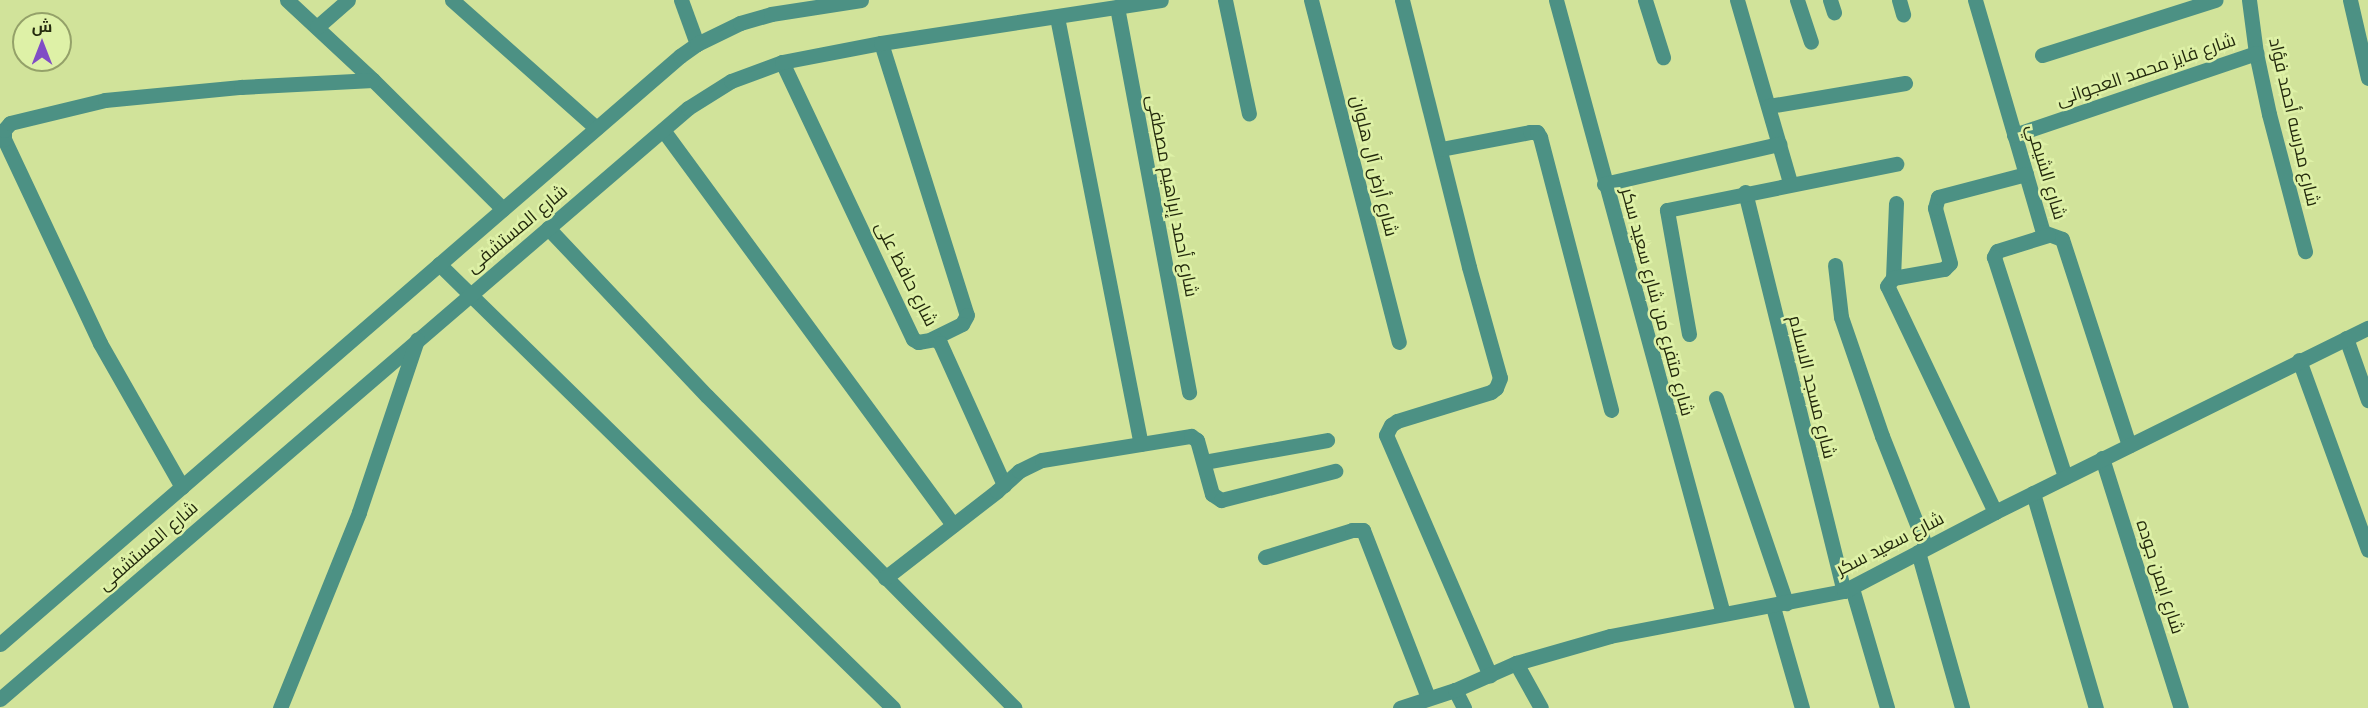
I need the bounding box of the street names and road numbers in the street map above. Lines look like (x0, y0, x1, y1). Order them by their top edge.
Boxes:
street label: شارع فايز محمد العجوانى (2053, 29, 2239, 111)
street label: شارع مدرسه أحمد فؤاد (2264, 36, 2324, 208)
street label: شارع أحمد إبراهيم مصطفى (1142, 93, 1202, 299)
street label: شارع أرض آل هلوان (1346, 93, 1402, 239)
street label: شارع الشيمي (2021, 122, 2071, 222)
street label: شارع المستشفى (462, 180, 572, 278)
street label: شارع متفرع من شارع سعيد سكر (1616, 185, 1698, 419)
street label: شارع حافظ على (870, 218, 942, 330)
street label: شارع مسجد الاسلام (1784, 313, 1840, 461)
street label: شارع المستشفى (94, 497, 202, 595)
street label: شارع سعيد سكر (1832, 508, 1948, 580)
street label: شارع ايمن جوده (2131, 517, 2189, 637)

